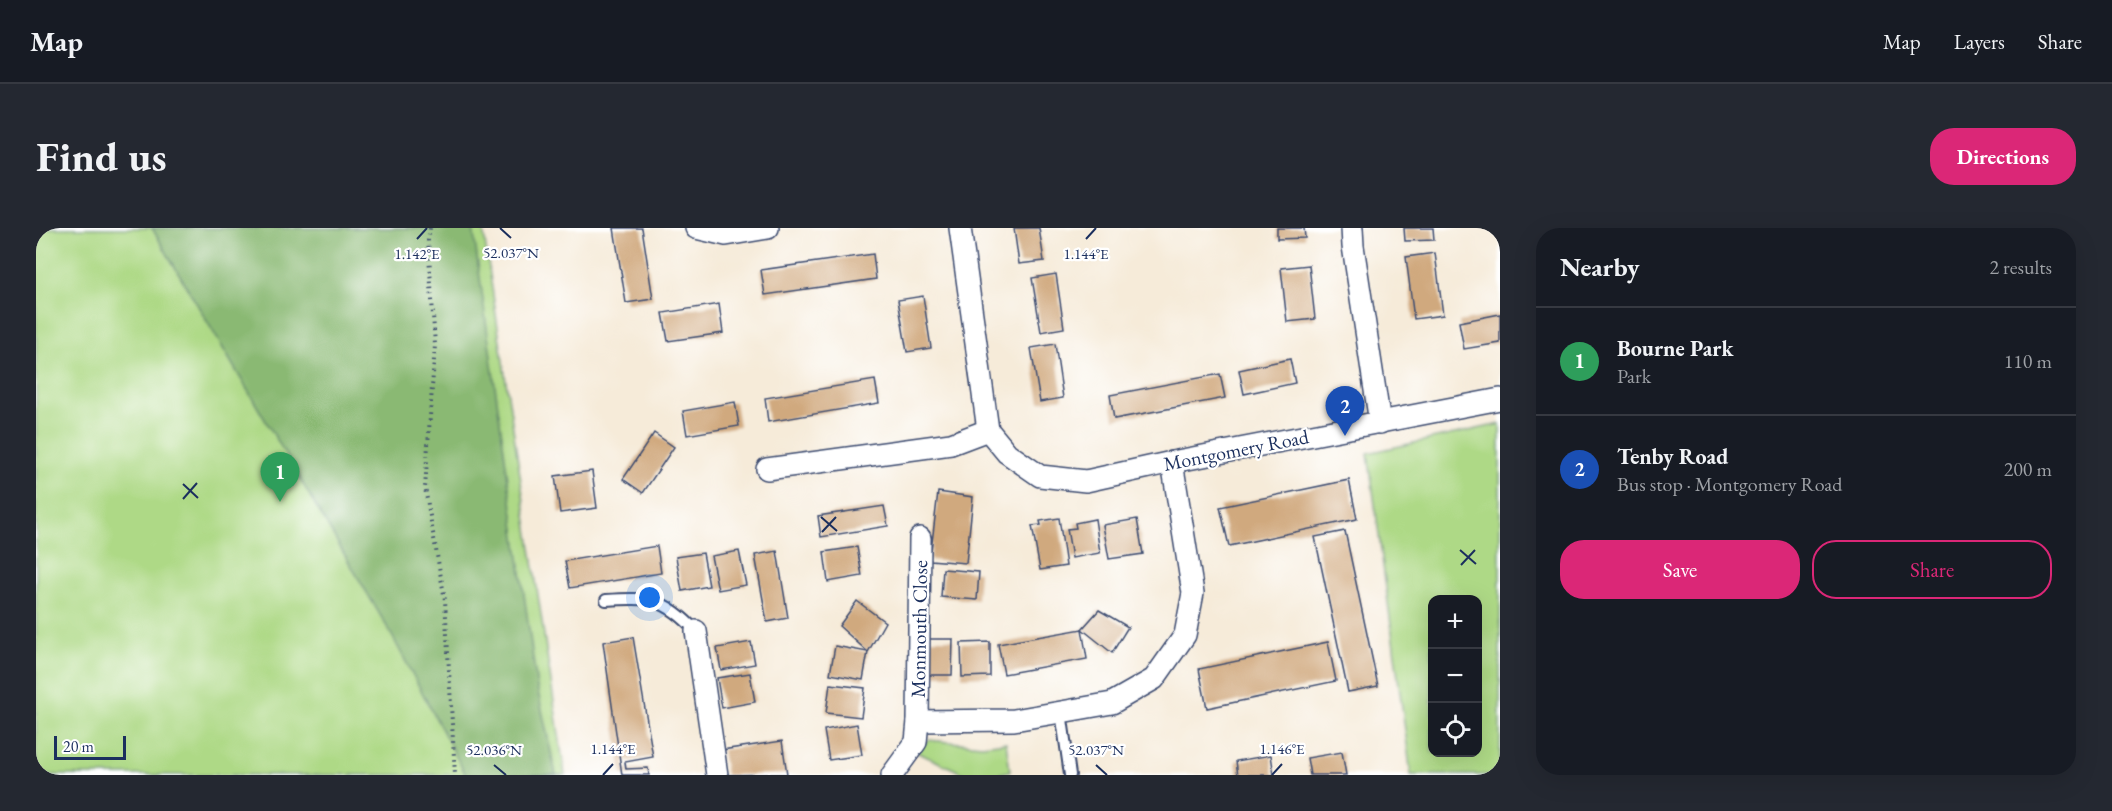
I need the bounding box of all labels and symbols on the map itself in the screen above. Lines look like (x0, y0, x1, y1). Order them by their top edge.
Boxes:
text: 52.037°N (483, 243, 539, 262)
text: 1.142°E (394, 244, 440, 263)
text: 1.144°E (1063, 244, 1109, 263)
pin: 2 (1326, 386, 1364, 436)
street label: Montgomery Road (1161, 423, 1312, 477)
pin: 1 (260, 452, 300, 502)
street label: Monmouth Close (905, 560, 933, 698)
your location (635, 583, 664, 612)
scale bar (54, 733, 126, 760)
text: 1.144°E (590, 739, 636, 758)
text: 1.146°E (1259, 739, 1305, 758)
text: 52.036°N (466, 740, 522, 759)
text: 52.037°N (1068, 740, 1124, 759)

